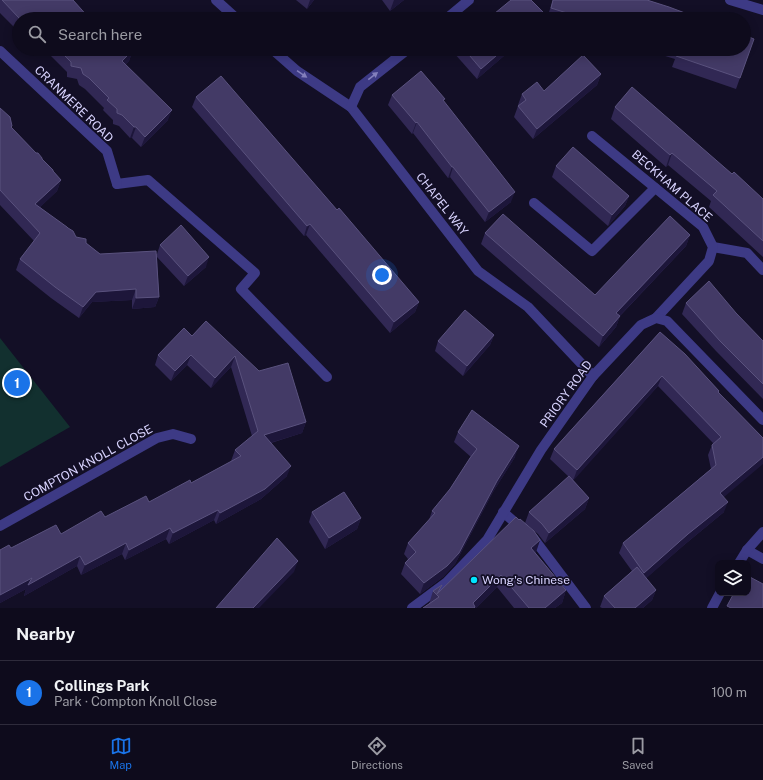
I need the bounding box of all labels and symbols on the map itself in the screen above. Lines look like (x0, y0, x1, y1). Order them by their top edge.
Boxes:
street label: CRANMERE ROAD (32, 63, 116, 145)
one-way arrow (296, 70, 307, 78)
one-way arrow (368, 72, 379, 81)
street label: BECKHAM PLACE (629, 147, 715, 225)
street label: CHAPEL WAY (413, 170, 471, 239)
your location (372, 265, 392, 285)
street label: PRIORY ROAD (537, 358, 595, 430)
pin: 1 (4, 368, 30, 398)
street label: COMPTON KNOLL CLOSE (21, 422, 155, 504)
place label: Wong's Chinese (482, 573, 570, 587)
marker: Wong's Chinese (469, 575, 479, 585)

